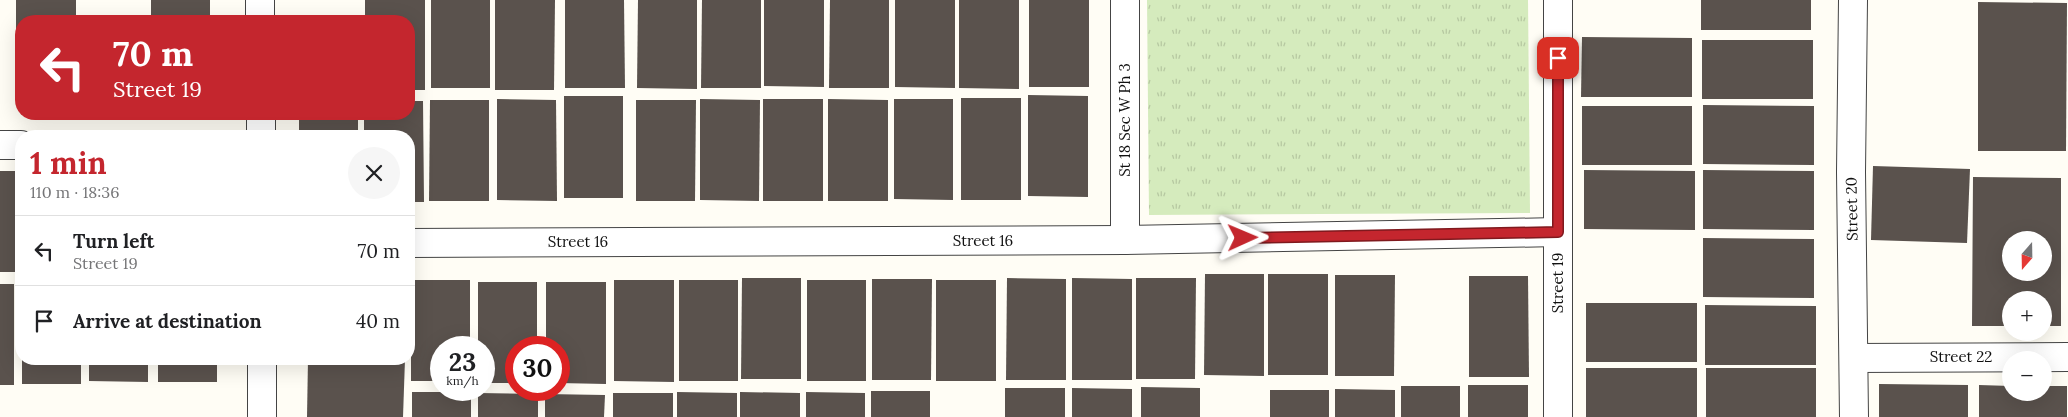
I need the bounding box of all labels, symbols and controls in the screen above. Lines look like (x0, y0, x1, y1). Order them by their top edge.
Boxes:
text: 70 m (113, 31, 193, 76)
icon: left (30, 35, 95, 100)
pin (1537, 37, 1579, 79)
icon: arrive (1544, 44, 1572, 72)
street label: St 18 Sec W Ph 3 (1115, 63, 1134, 177)
text: Street 19 (113, 75, 202, 103)
text: 1 min (30, 144, 107, 182)
button: close (348, 147, 400, 199)
street label: Street 20 (1841, 177, 1862, 241)
text: 110 m · 18:36 (30, 182, 120, 202)
position arrow (1216, 211, 1268, 263)
text: Turn left (73, 229, 154, 253)
street label: Street 16 (953, 231, 1013, 250)
north arrow (2002, 231, 2052, 281)
map controls (2002, 231, 2052, 401)
street label: Street 16 (548, 232, 608, 251)
icon: left (30, 237, 58, 265)
text: 70 m (357, 239, 400, 263)
text: Street 19 (73, 253, 138, 273)
street label: Street 19 (1548, 253, 1567, 313)
button: + (2002, 291, 2052, 341)
icon: arrive (30, 307, 58, 335)
text: Arrive at destination (73, 309, 262, 333)
text: 40 m (356, 309, 400, 333)
speed limit sign: 30 (505, 336, 570, 401)
text: 23 (449, 346, 476, 378)
street label: Street 22 (1930, 347, 1992, 366)
button: − (2002, 351, 2052, 401)
text: km/h (446, 373, 479, 388)

